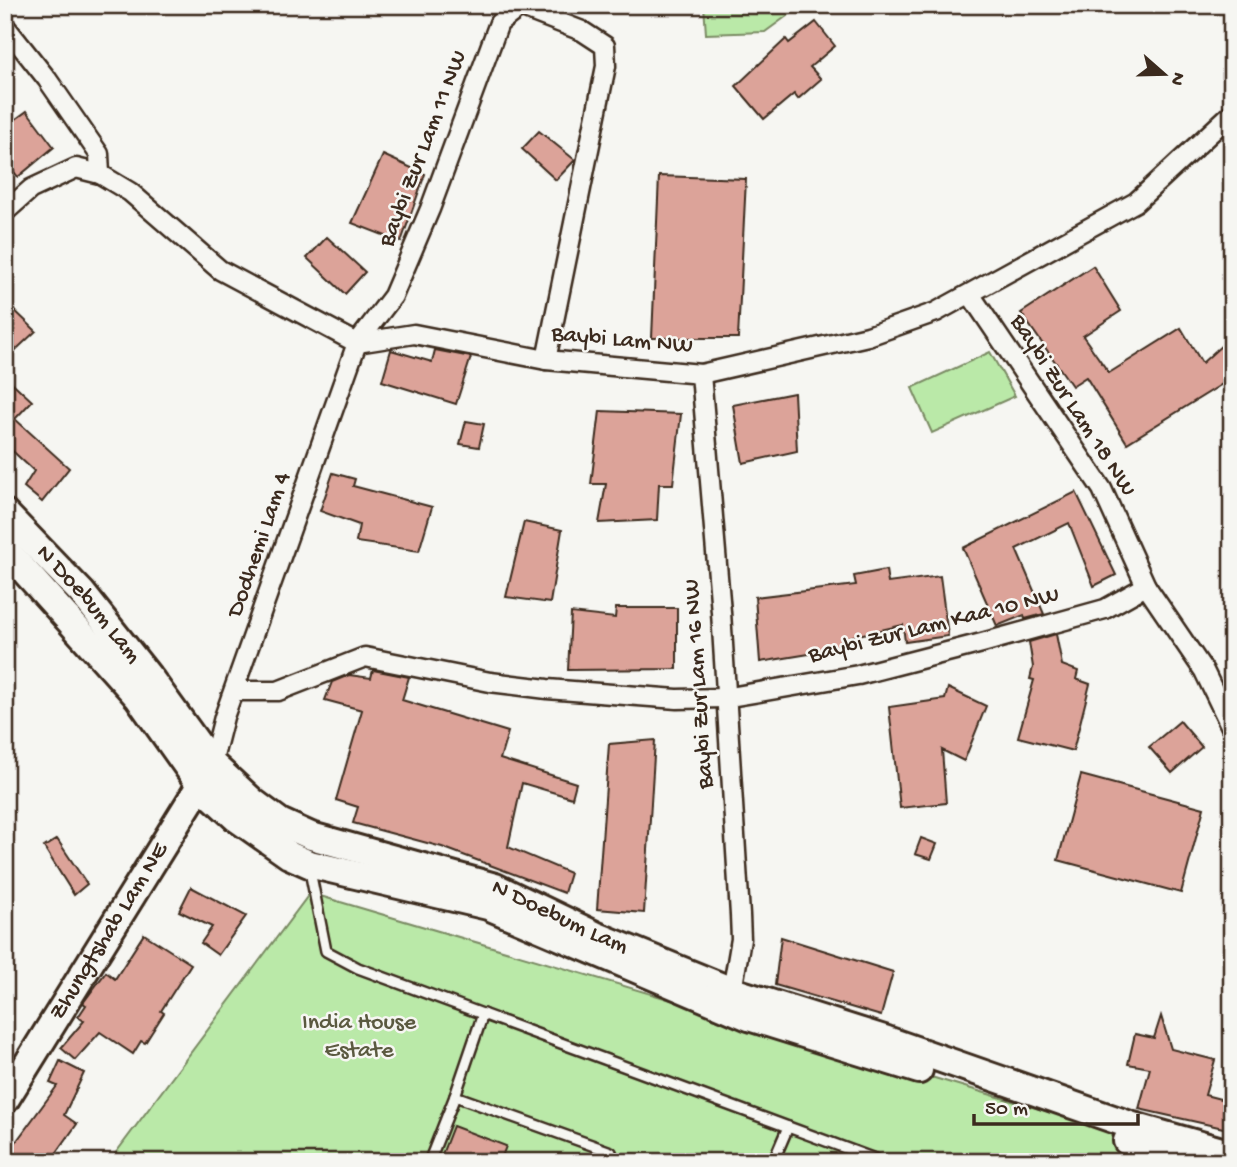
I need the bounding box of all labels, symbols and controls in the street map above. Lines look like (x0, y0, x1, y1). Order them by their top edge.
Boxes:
north arrow (1128, 38, 1198, 108)
street label: Baybi Zur Lam 11 NW (373, 47, 475, 252)
text: N (1164, 69, 1190, 88)
street label: Baybi Zur Lam 18 NW (1002, 309, 1142, 503)
street label: Baybi Lam NW (549, 320, 694, 362)
street label: Dodhemi Lam 4 (221, 468, 299, 623)
street label: N Doebum Lam (29, 539, 147, 670)
street label: Baybi Zur Lam 16 NW (678, 578, 722, 791)
street label: Baybi Zur Lam Kaa 10 NW (805, 581, 1062, 671)
street label: Zhungtshab Lam NE (43, 837, 176, 1026)
street label: N Doebum Lam (487, 873, 632, 962)
park label: India House Estate (302, 1009, 417, 1066)
scale bar (974, 1083, 1139, 1127)
text: 50 m (985, 1098, 1028, 1123)

